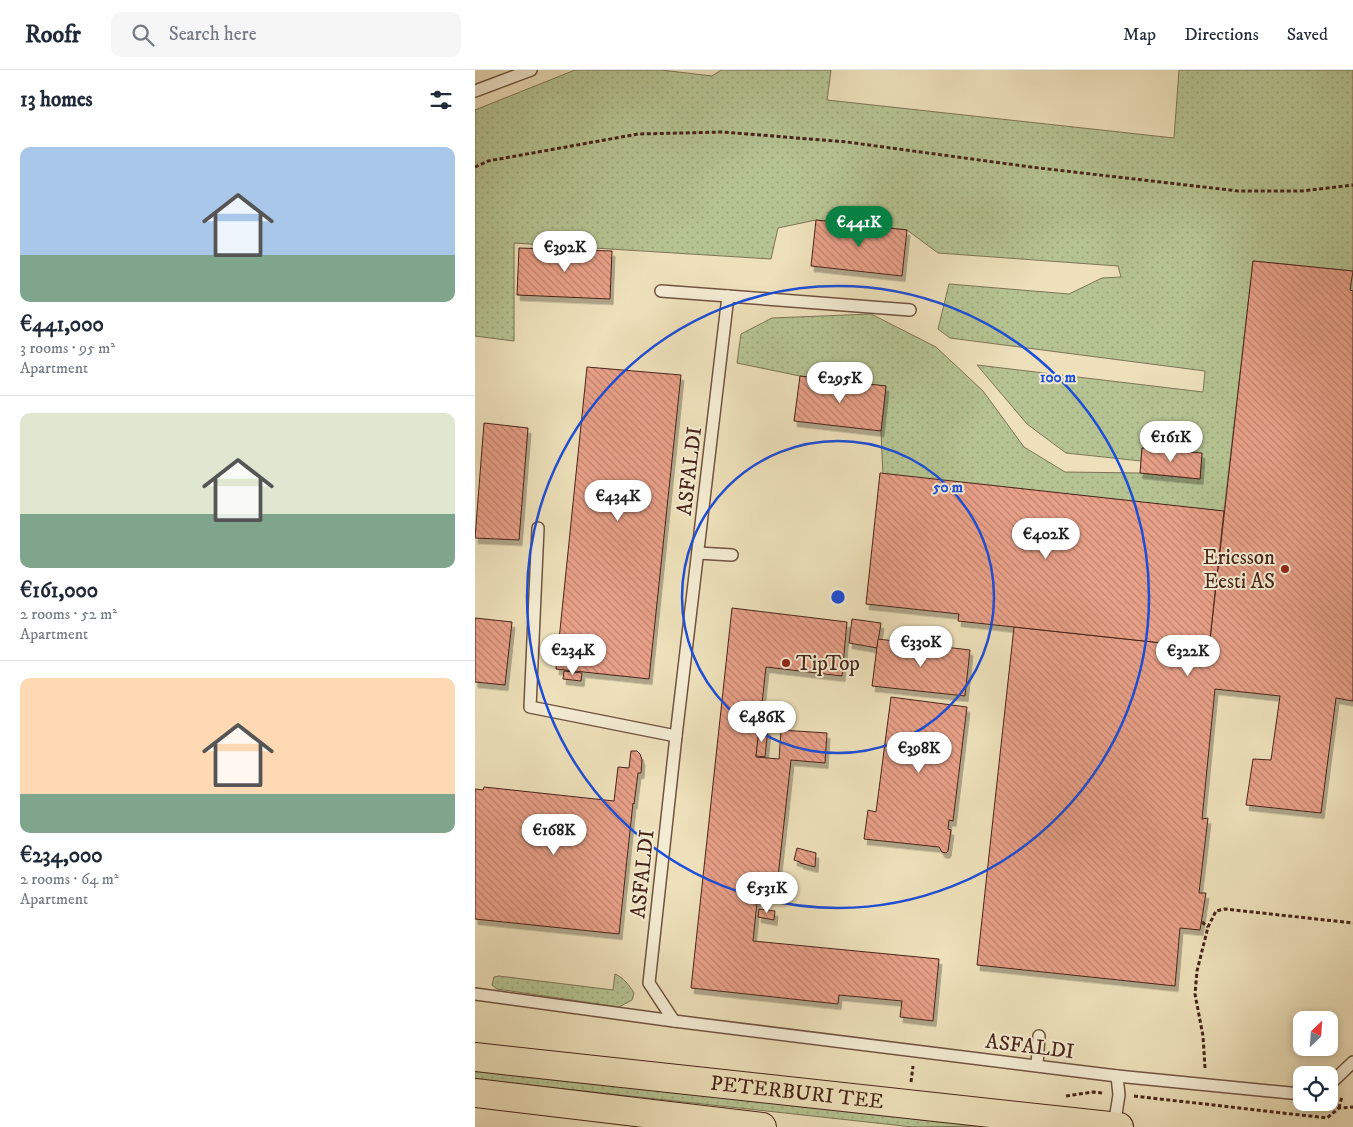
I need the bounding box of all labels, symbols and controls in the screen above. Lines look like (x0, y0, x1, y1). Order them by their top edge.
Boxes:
search box (111, 12, 461, 57)
text: Roofr (25, 20, 81, 50)
icon: search (129, 21, 157, 49)
text: Search here (169, 23, 257, 46)
text: Map (1123, 24, 1156, 46)
text: Directions (1184, 24, 1259, 46)
text: Saved (1287, 24, 1328, 46)
icon: filters (427, 86, 455, 114)
text: 13 homes (20, 87, 93, 113)
icon: home (193, 180, 283, 270)
pin: €441K (824, 206, 894, 248)
text: €441K (837, 212, 881, 232)
pin: €392K (530, 230, 600, 273)
text: €392K (544, 237, 586, 257)
text: €441,000 (20, 312, 104, 338)
text: 3 rooms · 95 m² (20, 338, 115, 358)
text: Apartment (20, 358, 88, 378)
pin: €295K (805, 362, 875, 404)
text: €295K (818, 368, 862, 388)
text: 100 m (1040, 368, 1077, 387)
pin: €161K (1136, 420, 1206, 463)
street label: ASFALDI (672, 425, 708, 517)
text: €161K (1151, 427, 1191, 447)
icon: home (193, 445, 283, 535)
text: 50 m (932, 478, 964, 497)
pin: €434K (583, 480, 653, 522)
text: €434K (595, 486, 641, 506)
pin: €402K (1011, 518, 1081, 560)
text: €402K (1023, 524, 1069, 544)
place label: Ericsson Eesti AS (1203, 545, 1275, 595)
marker: Ericsson Eesti AS (1279, 563, 1291, 575)
text: €161,000 (20, 578, 98, 604)
centre of rings (829, 588, 847, 606)
text: 2 rooms · 52 m² (20, 604, 117, 624)
text: Apartment (20, 624, 88, 644)
pin: €330K (886, 626, 956, 668)
text: €330K (900, 632, 942, 652)
pin: €234K (538, 634, 608, 676)
pin: €322K (1153, 634, 1223, 677)
text: €234K (551, 640, 595, 660)
text: €322K (1167, 641, 1209, 661)
place label: TipTop (796, 651, 860, 677)
marker: TipTop (780, 657, 792, 669)
pin: €486K (727, 700, 797, 743)
text: €486K (739, 707, 785, 727)
icon: home (193, 710, 283, 800)
pin: €398K (884, 732, 954, 774)
text: €398K (898, 738, 940, 758)
pin: €168K (519, 814, 589, 856)
text: €168K (533, 820, 575, 840)
street label: ASFALDI (625, 828, 661, 920)
text: €234,000 (20, 843, 103, 869)
text: 2 rooms · 64 m² (20, 869, 119, 889)
pin: €531K (732, 872, 802, 914)
text: €531K (747, 878, 787, 898)
text: Apartment (20, 889, 88, 909)
north arrow (1293, 1011, 1337, 1056)
map controls (1293, 1011, 1338, 1111)
street label: ASFALDI (984, 1029, 1076, 1065)
button: locate (1293, 1066, 1338, 1111)
street label: PETERBURI TEE (709, 1071, 885, 1115)

